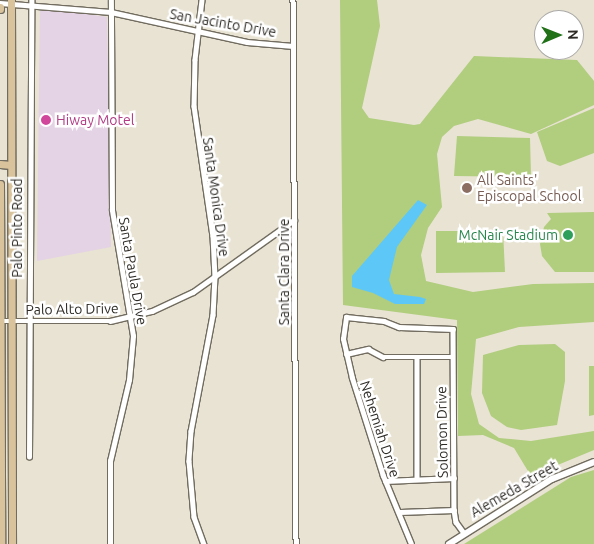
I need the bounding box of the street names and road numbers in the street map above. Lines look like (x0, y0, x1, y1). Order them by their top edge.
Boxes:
street label: San Jacinto Drive (169, 5, 277, 41)
street label: Santa Monica Drive (199, 136, 233, 258)
street label: Palo Pinto Road (9, 178, 25, 278)
street label: Santa Paula Drive (115, 216, 151, 326)
street label: Santa Clara Drive (276, 219, 292, 325)
street label: Palo Alto Drive (25, 300, 119, 318)
street label: Nehemiah Drive (356, 379, 404, 479)
street label: Solomon Drive (433, 386, 451, 478)
street label: Alemeda Street (467, 457, 561, 521)

